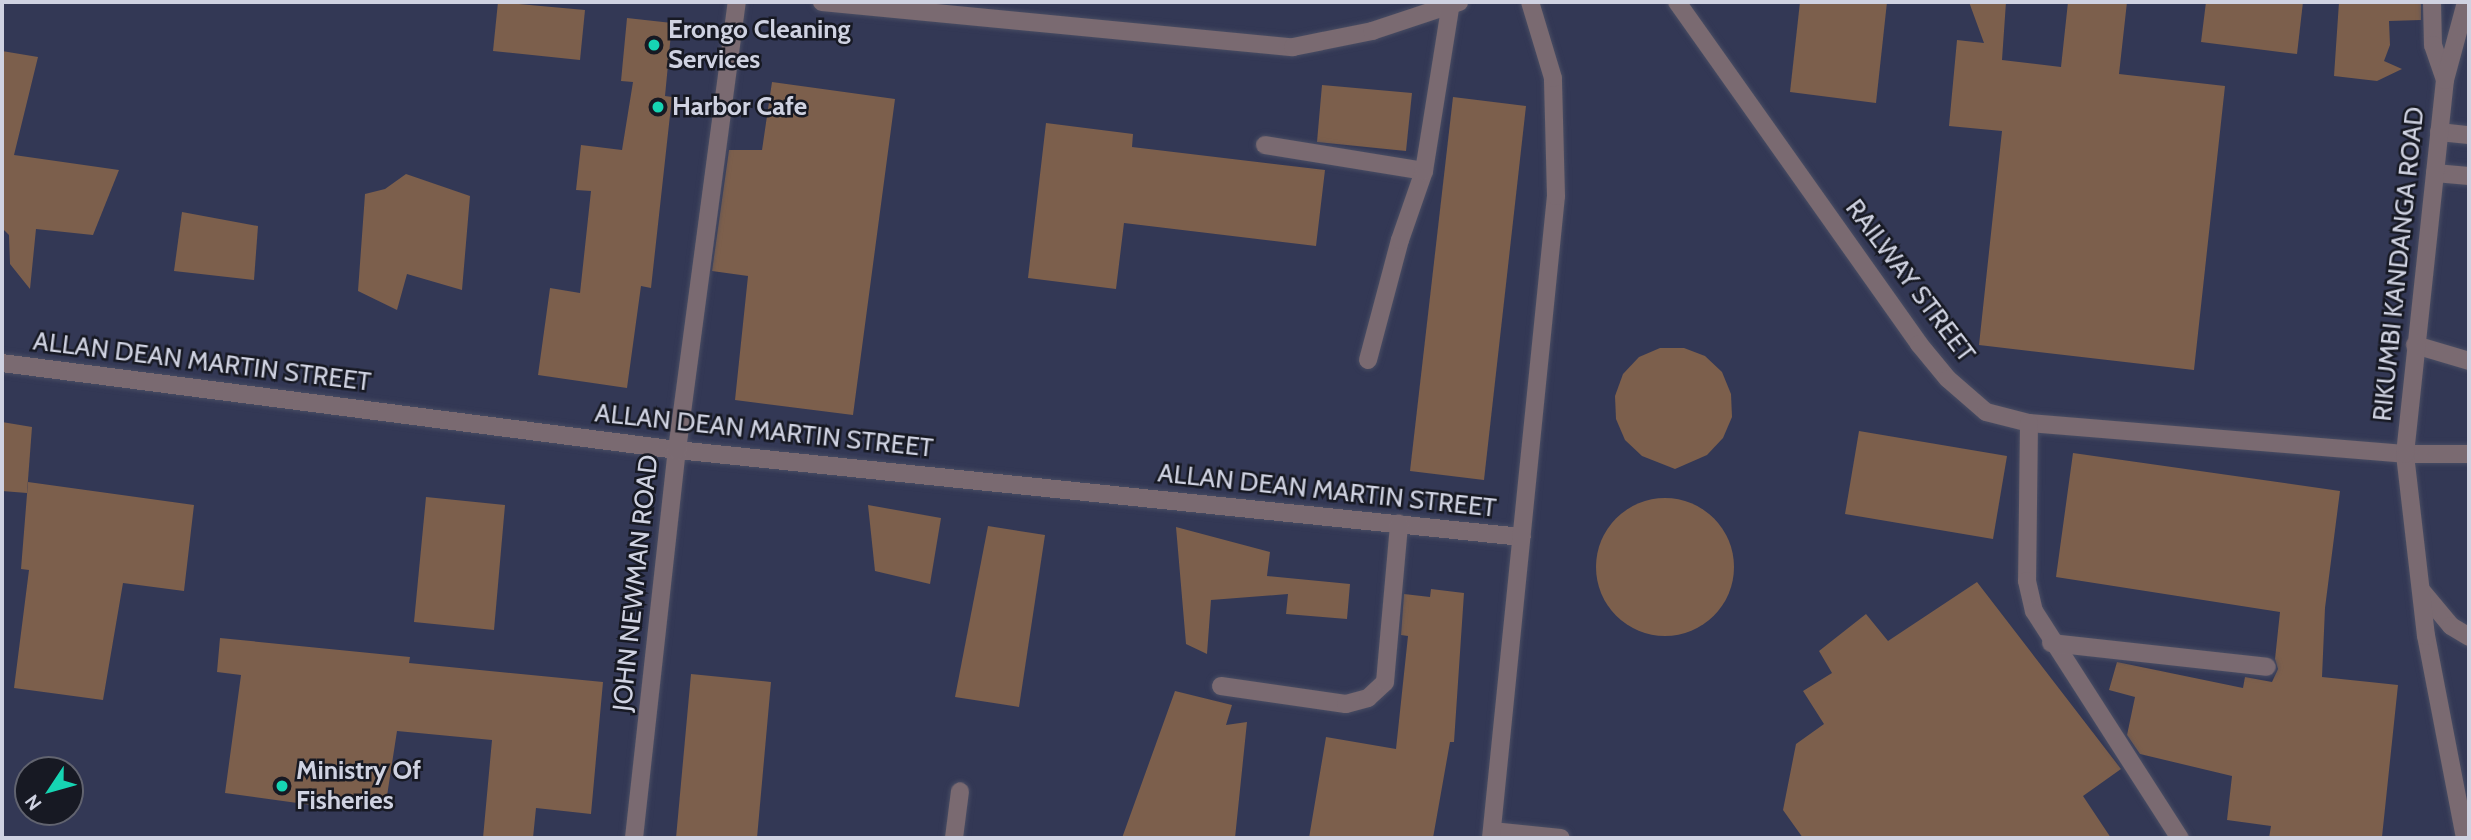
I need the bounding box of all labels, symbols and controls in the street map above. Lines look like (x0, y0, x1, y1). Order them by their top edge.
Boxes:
place label: Erongo Cleaning Services (668, 14, 851, 76)
marker: Erongo Cleaning Services (646, 37, 662, 53)
place label: Harbor Cafe (672, 91, 807, 123)
marker: Harbor Cafe (650, 99, 666, 115)
street label: RIKUMBI KANDANGA ROAD (2367, 105, 2431, 423)
street label: RAILWAY STREET (1839, 193, 1981, 369)
street label: ALLAN DEAN MARTIN STREET (31, 326, 373, 398)
street label: ALLAN DEAN MARTIN STREET (593, 398, 935, 464)
street label: JOHN NEWMAN ROAD (607, 453, 665, 713)
street label: ALLAN DEAN MARTIN STREET (1156, 458, 1498, 524)
place label: Ministry Of Fisheries (296, 755, 421, 816)
north arrow (14, 756, 84, 826)
marker: Ministry Of Fisheries (274, 778, 290, 794)
text: N (20, 790, 46, 815)

